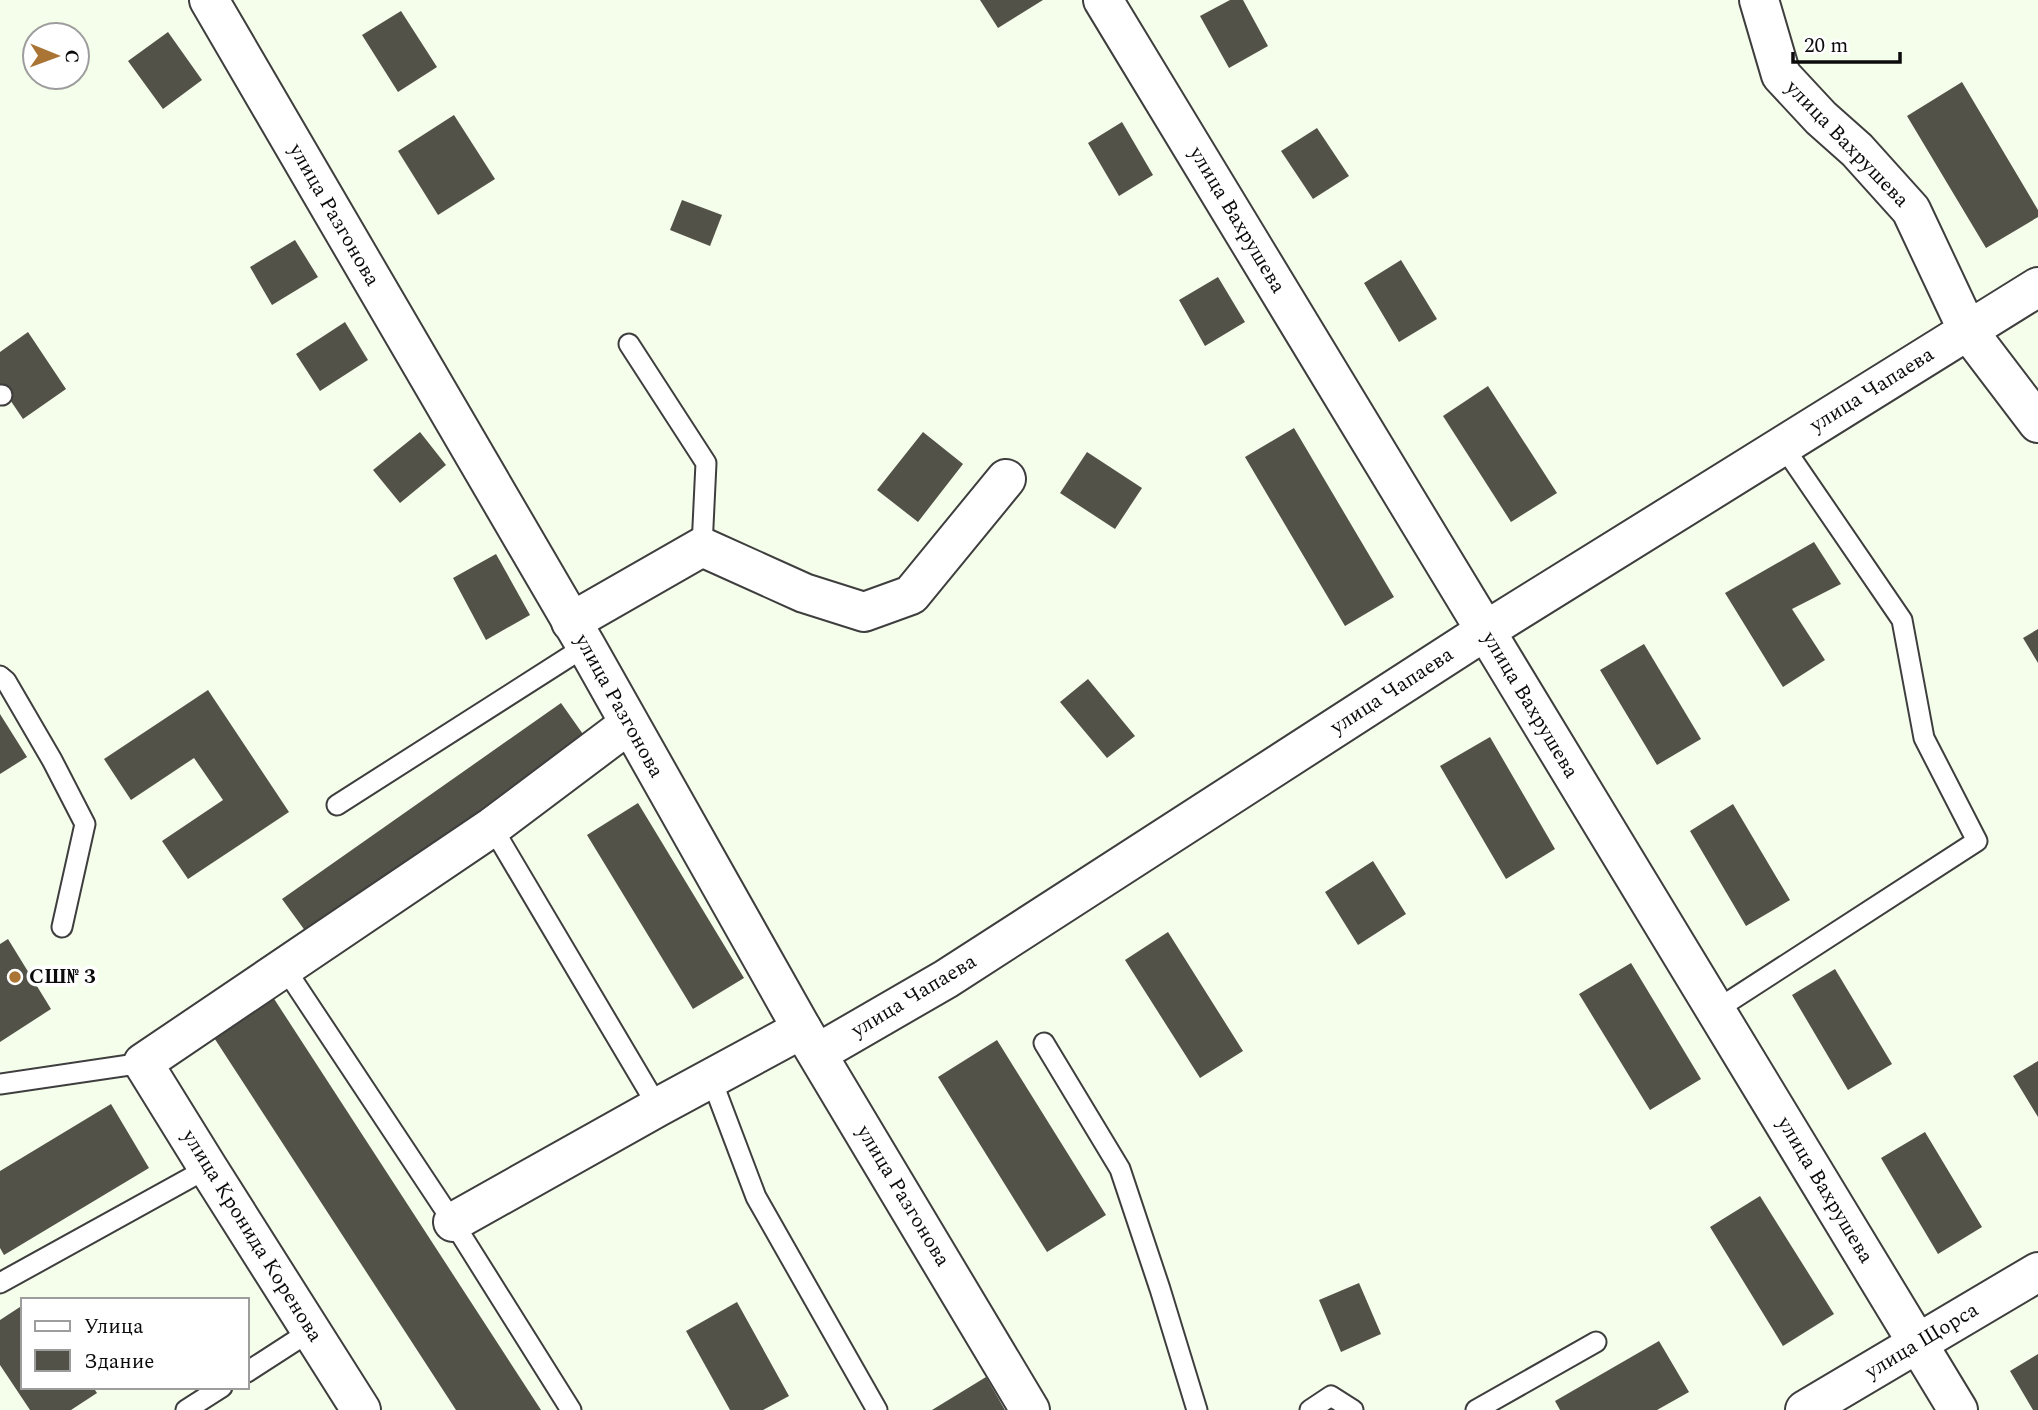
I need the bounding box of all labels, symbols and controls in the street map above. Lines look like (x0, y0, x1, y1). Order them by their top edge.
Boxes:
north arrow (21, 21, 91, 91)
scale bar (1793, 21, 1900, 65)
text: 20 m (1804, 30, 1848, 62)
text: С (57, 49, 86, 63)
street label: улица Вахрушева (1777, 72, 1917, 216)
street label: улица Разгонова (280, 137, 388, 293)
street label: улица Вахрушева (1180, 139, 1294, 300)
street label: улица Чапаева (1803, 339, 1941, 442)
street label: улица Вахрушева (1473, 624, 1587, 785)
street label: улица Разгонова (566, 627, 672, 785)
street label: улица Чапаева (1323, 639, 1461, 743)
street label: улица Чапаева (844, 945, 984, 1047)
place label: СШ№ 3 (29, 961, 96, 993)
marker: СШ№ 3 (7, 969, 23, 985)
street label: улица Вахрушева (1768, 1109, 1882, 1270)
street label: улица Разгонова (847, 1118, 958, 1274)
street label: улица Кронида Коренова (173, 1123, 331, 1349)
street label: улица Щорса (1858, 1294, 1986, 1388)
legend (21, 1298, 248, 1389)
text: Улица (84, 1311, 144, 1343)
text: Здание (84, 1346, 154, 1378)

